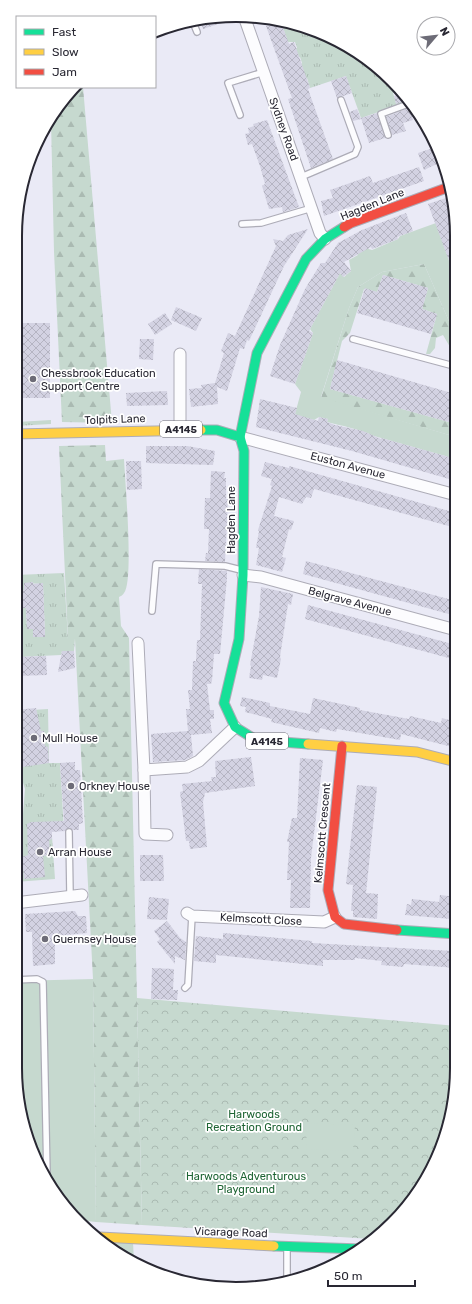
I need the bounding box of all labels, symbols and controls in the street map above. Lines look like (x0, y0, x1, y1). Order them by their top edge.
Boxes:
legend (16, 16, 156, 88)
north arrow (416, 16, 456, 56)
text: Fast (52, 25, 76, 39)
text: N (437, 25, 452, 38)
text: Slow (52, 45, 79, 59)
text: Jam (52, 65, 77, 79)
street label: Sydney Road (266, 96, 301, 163)
street label: Hagden Lane (338, 186, 406, 223)
place label: Chessbrook Education Support Centre (41, 367, 156, 393)
marker: Chessbrook Education Support Centre (28, 374, 38, 384)
street label: Tolpits Lane (84, 412, 146, 427)
road number: A4145 (160, 421, 202, 437)
street label: Euston Avenue (309, 449, 387, 482)
street label: Hagden Lane (225, 486, 238, 554)
street label: Belgrave Avenue (307, 584, 393, 619)
place label: Mull House (42, 732, 98, 745)
marker: Mull House (29, 733, 39, 743)
road number: A4145 (246, 733, 288, 749)
place label: Orkney House (79, 780, 150, 793)
marker: Orkney House (66, 781, 76, 791)
street label: Kelmscott Crescent (312, 782, 333, 884)
place label: Arran House (48, 846, 112, 859)
marker: Arran House (35, 847, 45, 857)
street label: Kelmscott Close (220, 911, 302, 928)
place label: Guernsey House (53, 933, 137, 946)
marker: Guernsey House (40, 934, 50, 944)
park label: Harwoods Recreation Ground (206, 1108, 302, 1134)
park label: Harwoods Adventurous Playground (186, 1170, 306, 1196)
street label: Vicarage Road (194, 1225, 268, 1240)
scale bar (328, 1262, 415, 1288)
text: 50 m (334, 1269, 362, 1283)

